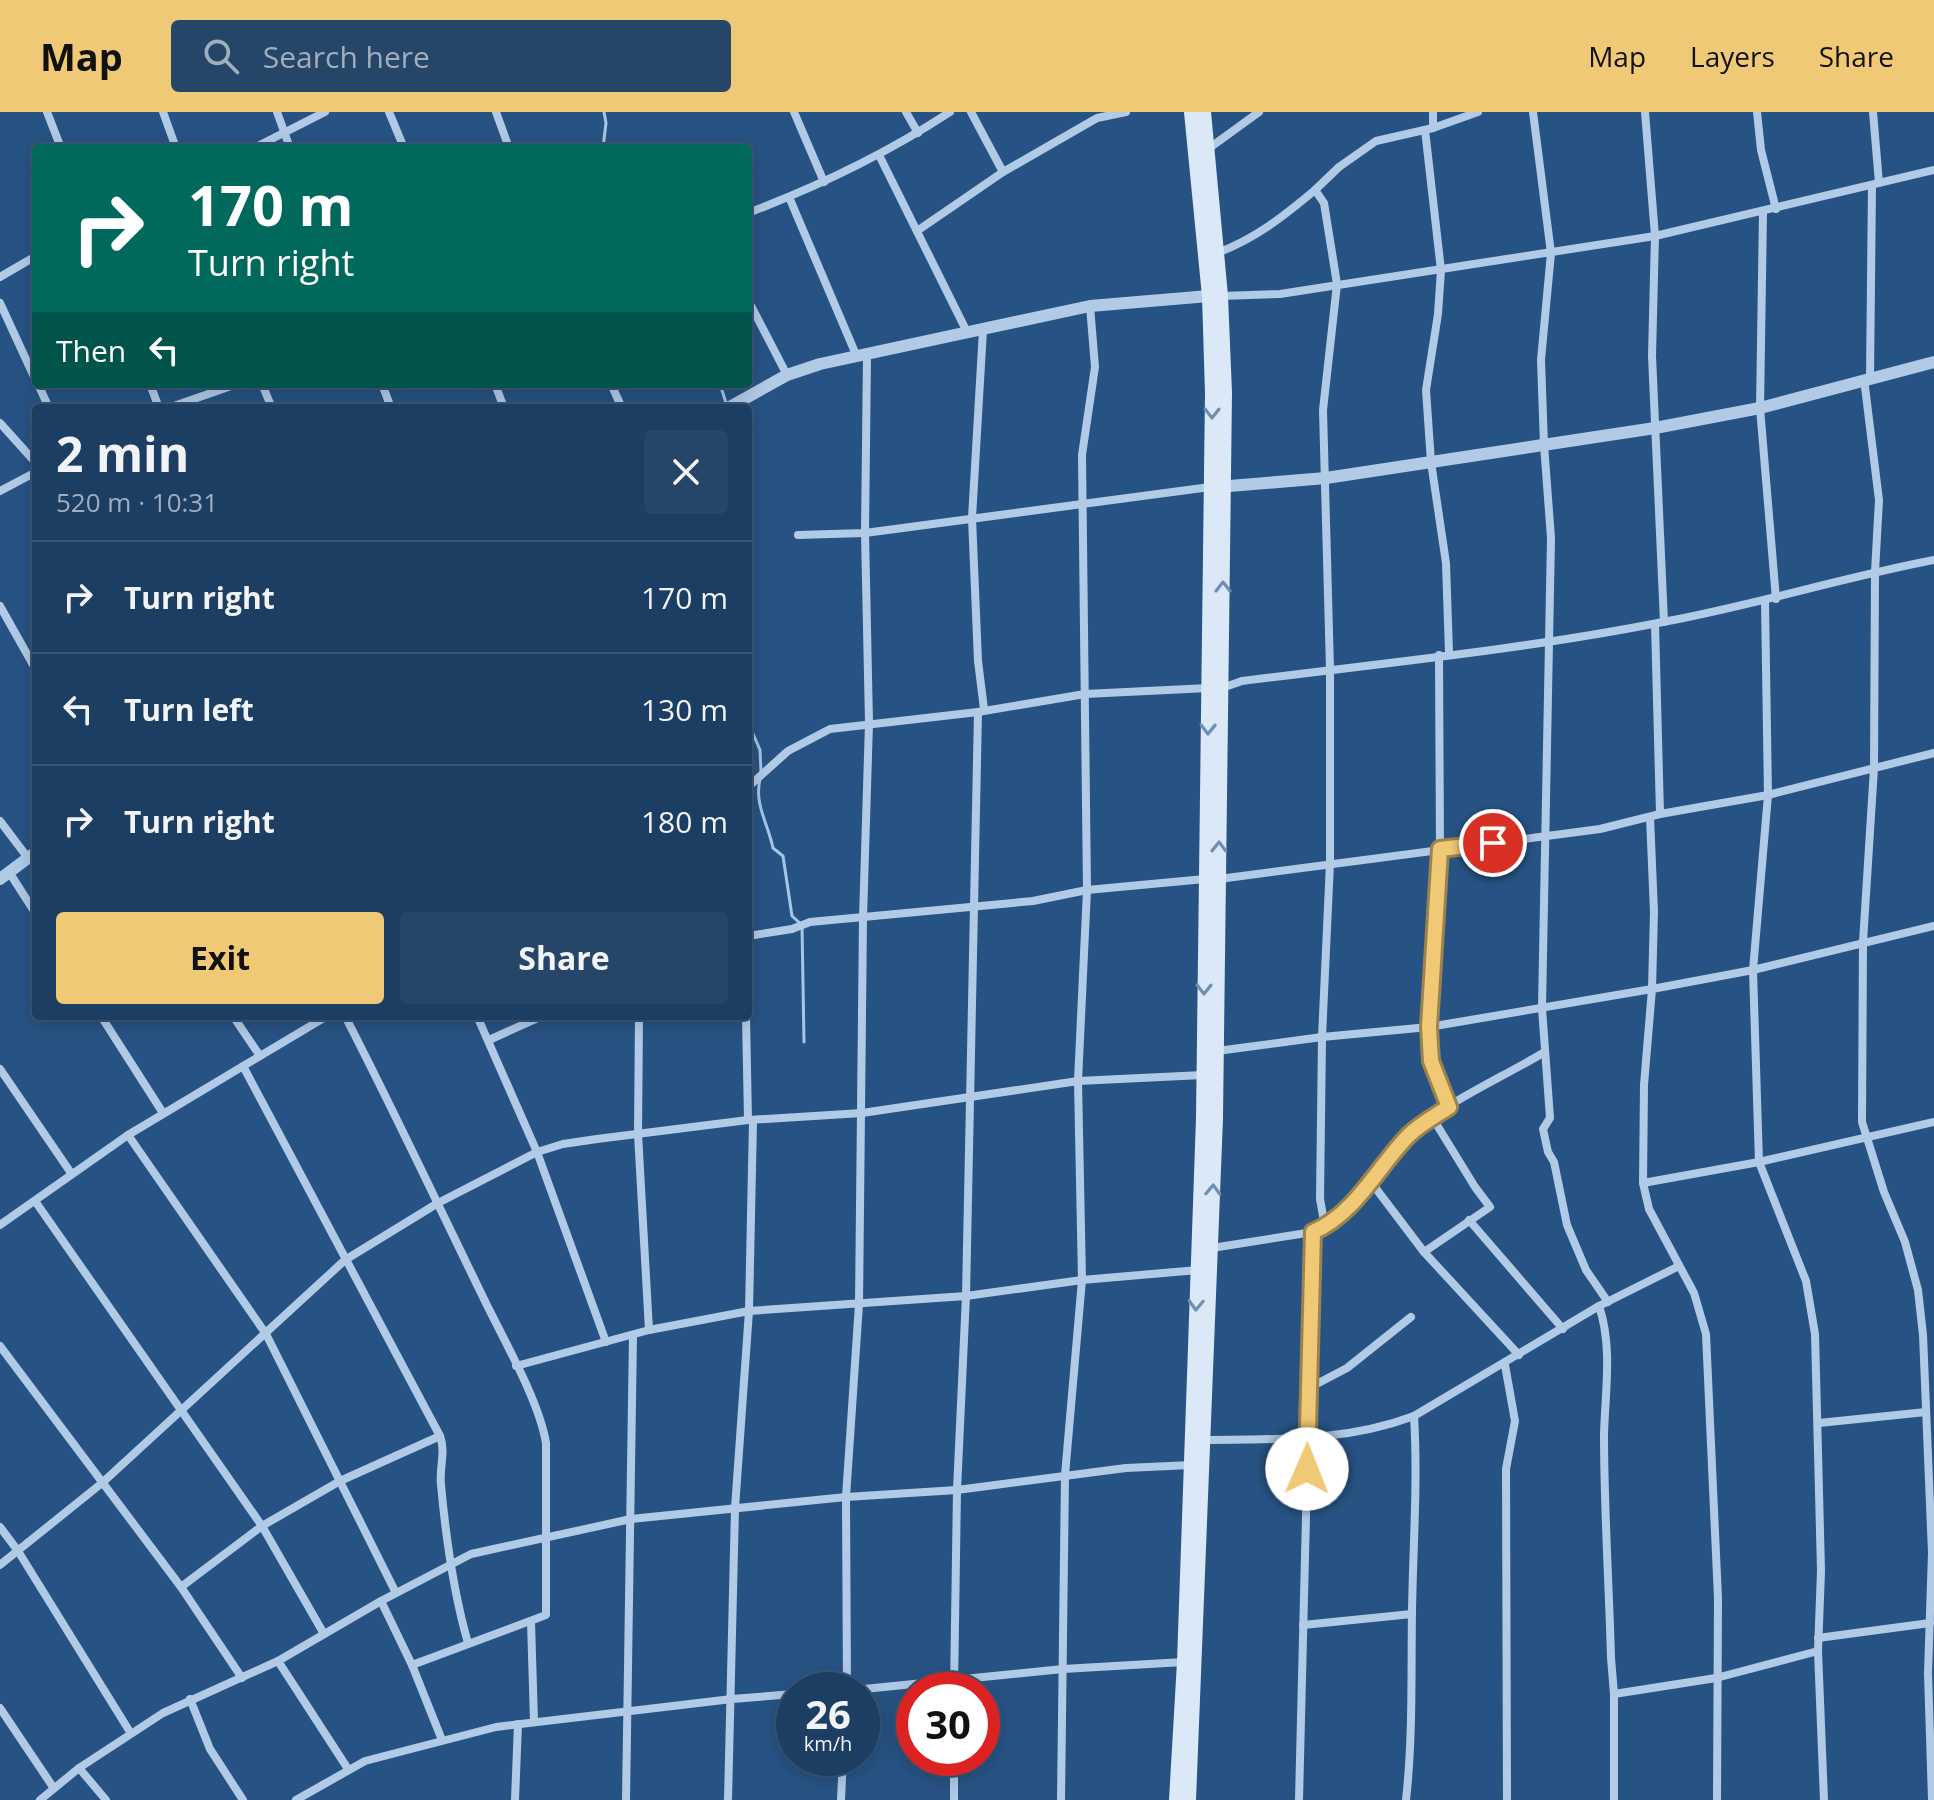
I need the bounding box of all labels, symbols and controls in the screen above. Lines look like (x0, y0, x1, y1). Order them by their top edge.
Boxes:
search box (171, 20, 731, 92)
text: Map (40, 30, 123, 82)
icon: search (199, 34, 243, 78)
text: Search here (263, 36, 430, 77)
text: Map (1588, 37, 1646, 75)
text: Layers (1690, 37, 1775, 75)
text: Share (1819, 37, 1894, 75)
text: 170 m (188, 166, 354, 242)
icon: right (56, 176, 160, 280)
text: Turn right (188, 238, 354, 287)
icon: left (142, 328, 186, 372)
text: Then (56, 330, 126, 371)
one-way arrow (1203, 407, 1220, 420)
text: 2 min (56, 421, 189, 486)
button: close (644, 430, 728, 514)
text: 520 m · 10:31 (56, 484, 218, 520)
icon: right (56, 575, 100, 619)
text: Turn right (124, 577, 275, 618)
text: 170 m (641, 577, 728, 618)
one-way arrow (1214, 580, 1232, 593)
icon: left (56, 687, 100, 731)
text: Turn left (124, 689, 254, 730)
text: 130 m (641, 689, 728, 730)
one-way arrow (1200, 723, 1217, 736)
icon: right (56, 799, 100, 843)
text: Turn right (124, 801, 275, 842)
text: 180 m (641, 801, 728, 842)
pin (1459, 809, 1527, 877)
icon: arrive (1471, 821, 1515, 865)
one-way arrow (1211, 840, 1228, 853)
button: Exit (56, 912, 384, 1004)
button: Share (400, 912, 728, 1004)
one-way arrow (1195, 983, 1213, 996)
one-way arrow (1205, 1183, 1222, 1196)
one-way arrow (1188, 1299, 1205, 1312)
position arrow (1265, 1427, 1349, 1511)
speed limit sign: 30 (896, 1672, 1000, 1776)
text: 26 (805, 1686, 851, 1741)
text: km/h (804, 1730, 852, 1757)

